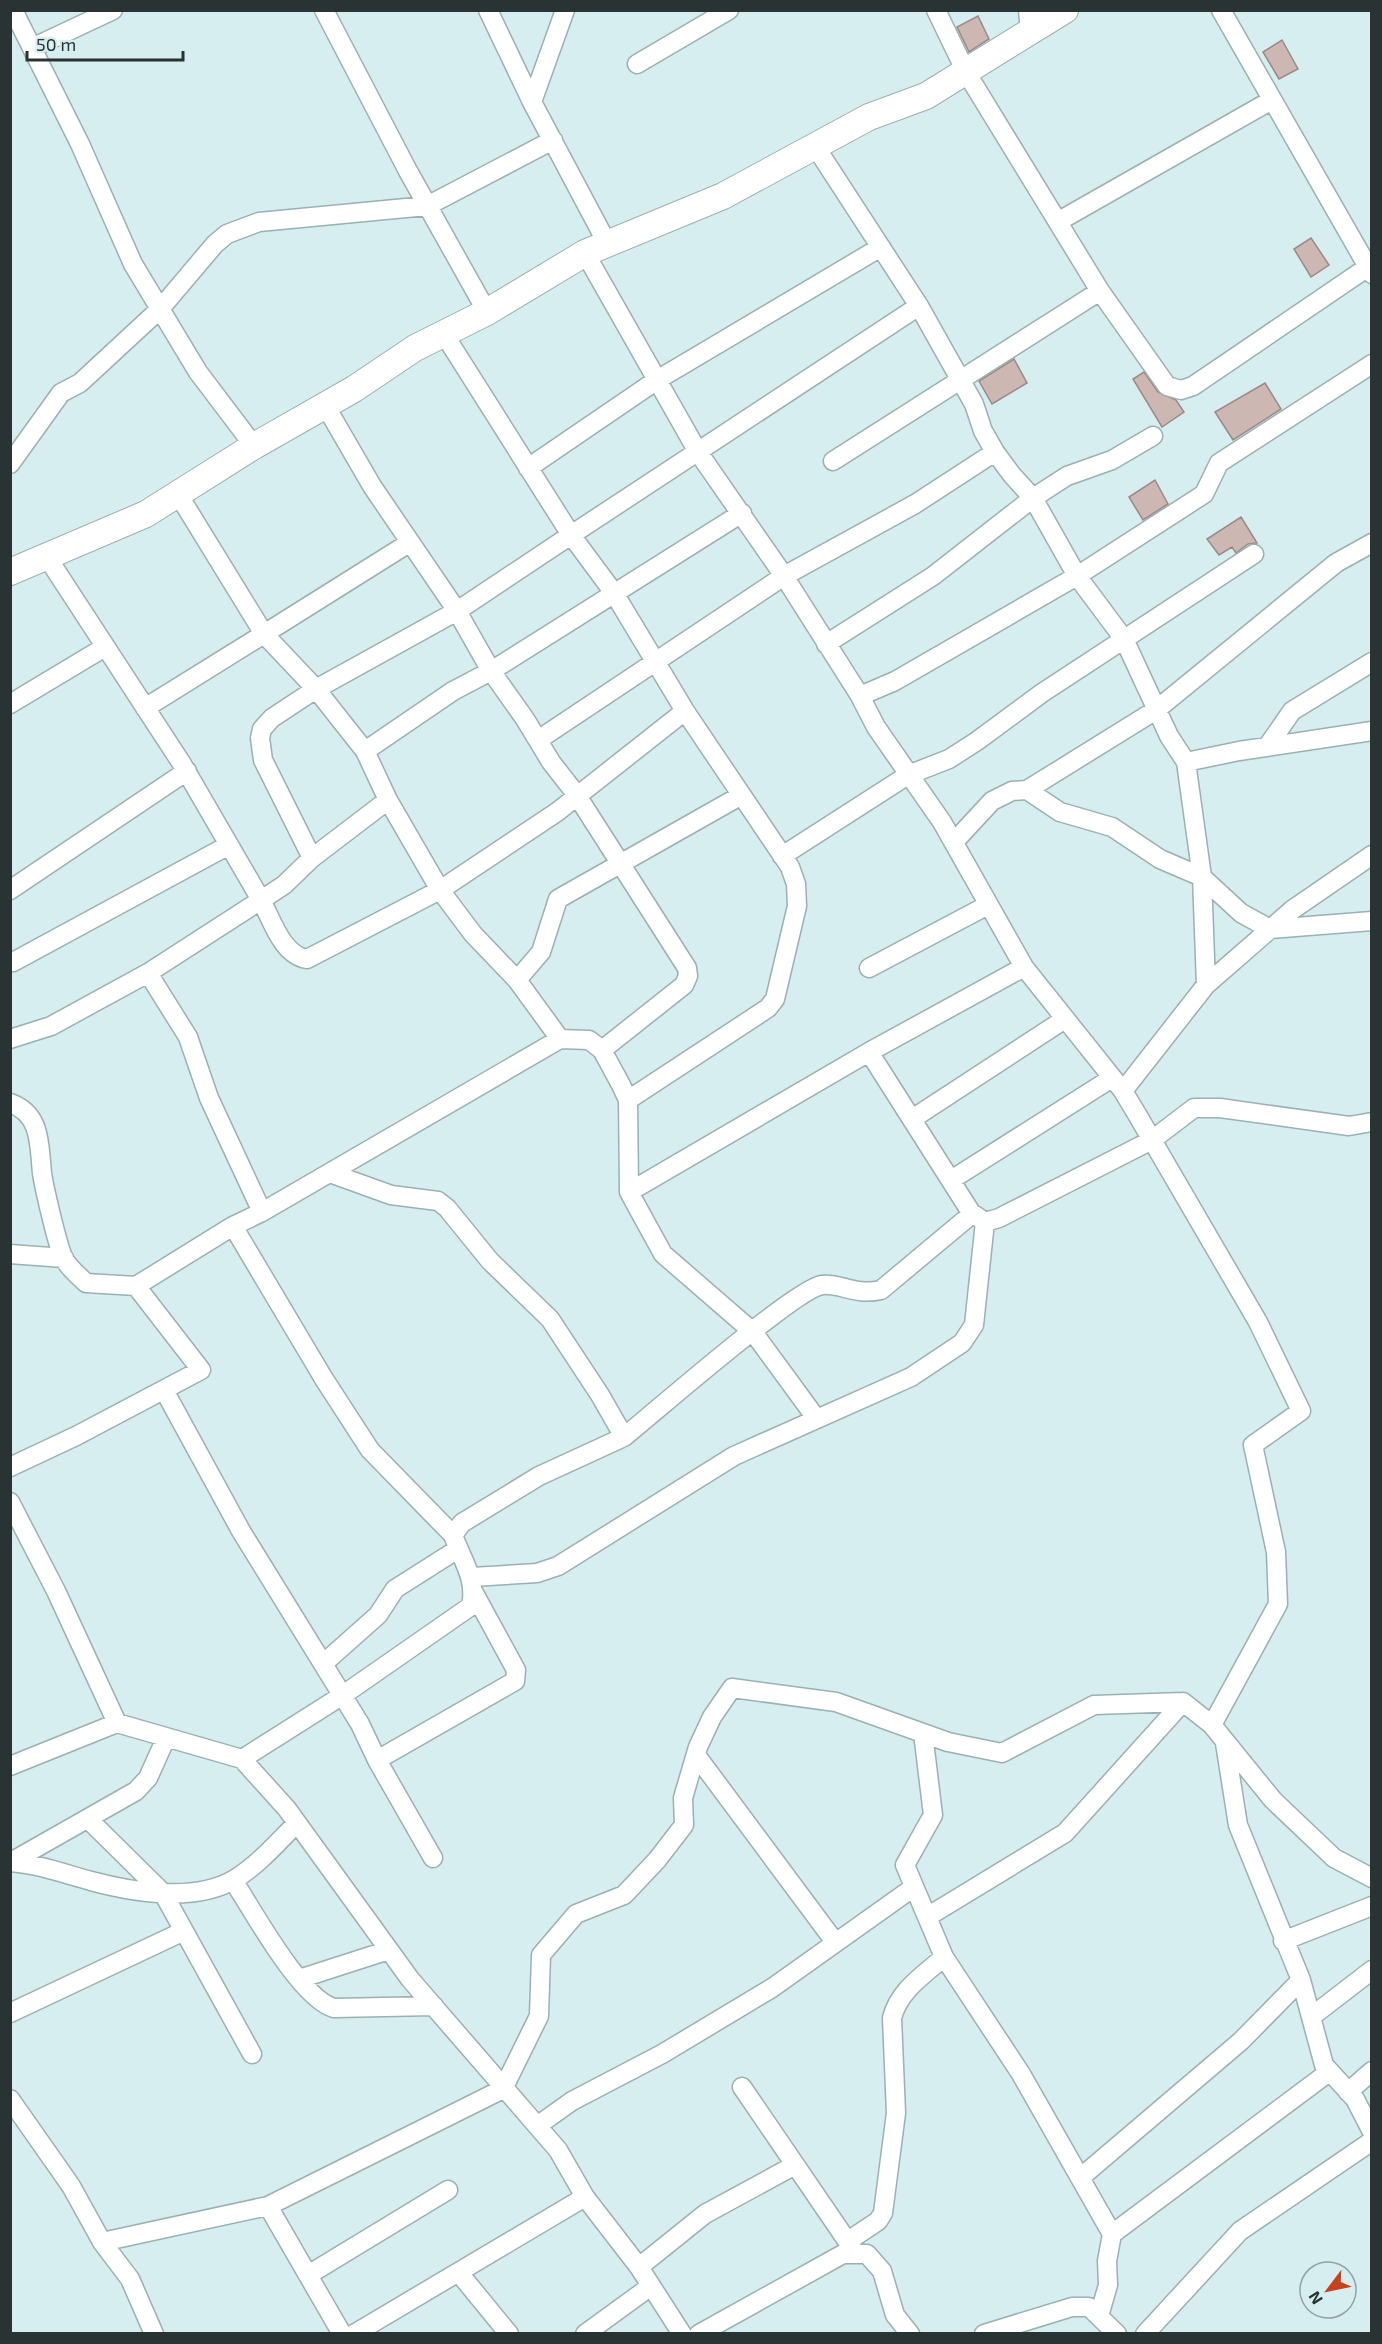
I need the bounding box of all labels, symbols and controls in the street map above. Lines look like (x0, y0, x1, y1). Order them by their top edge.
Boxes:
scale bar (27, 24, 183, 62)
text: 50 m (36, 33, 76, 55)
north arrow (1298, 2260, 1358, 2320)
text: N (1304, 2288, 1326, 2308)

